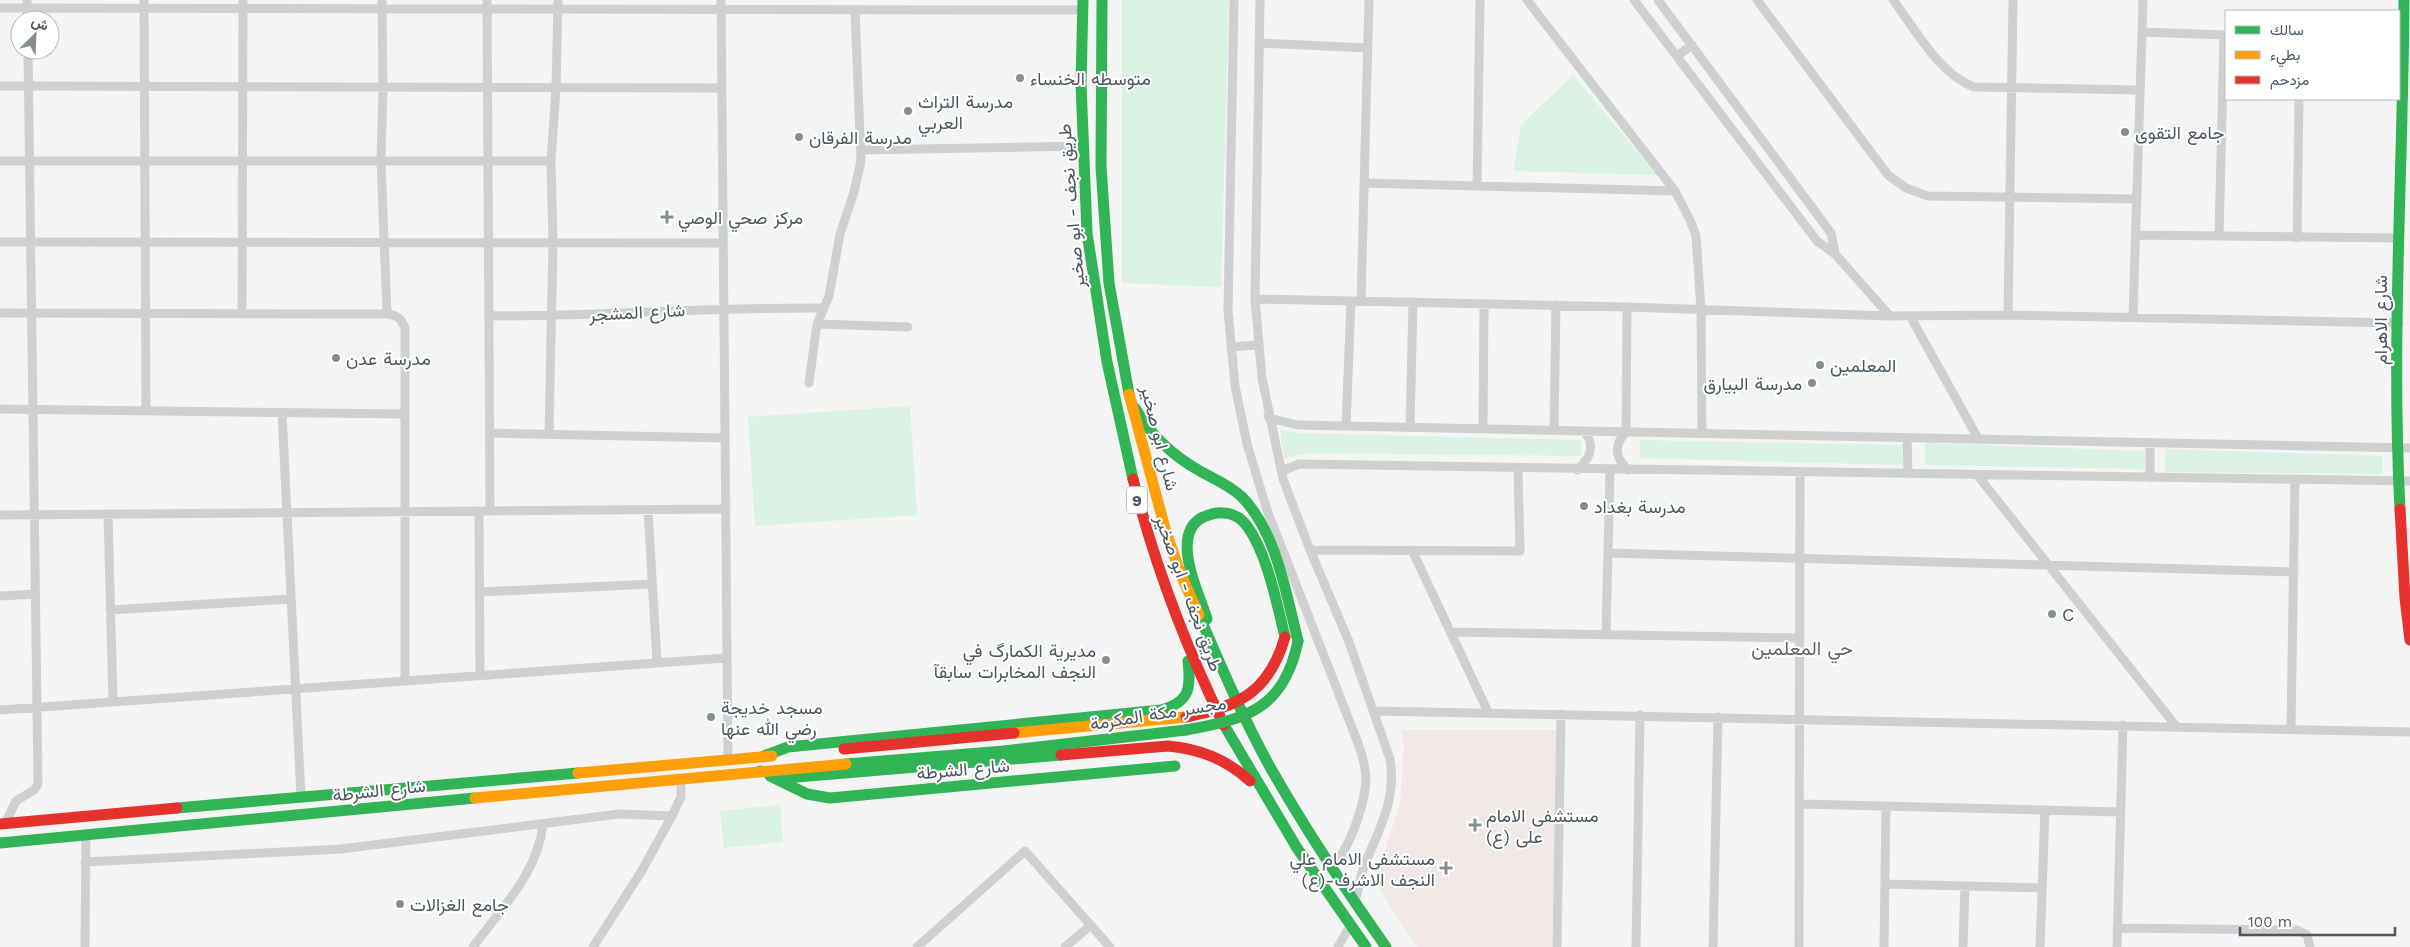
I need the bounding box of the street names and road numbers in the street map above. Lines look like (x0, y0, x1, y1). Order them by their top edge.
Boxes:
street label: طريق نجف - ابو صخير (1053, 123, 1090, 290)
street label: شارع الاهرام (2370, 275, 2393, 365)
street label: شارع المشجر (587, 299, 686, 327)
street label: شارع ابو صخير (1135, 382, 1183, 493)
road number: 9 (1127, 486, 1147, 514)
street label: طريق نجف - ابو صخير (1150, 511, 1227, 674)
street label: مجسر مكة المكرمة (1088, 692, 1228, 735)
street label: شارع الشرطة (916, 754, 1011, 786)
street label: شارع الشرطة (331, 775, 427, 807)

